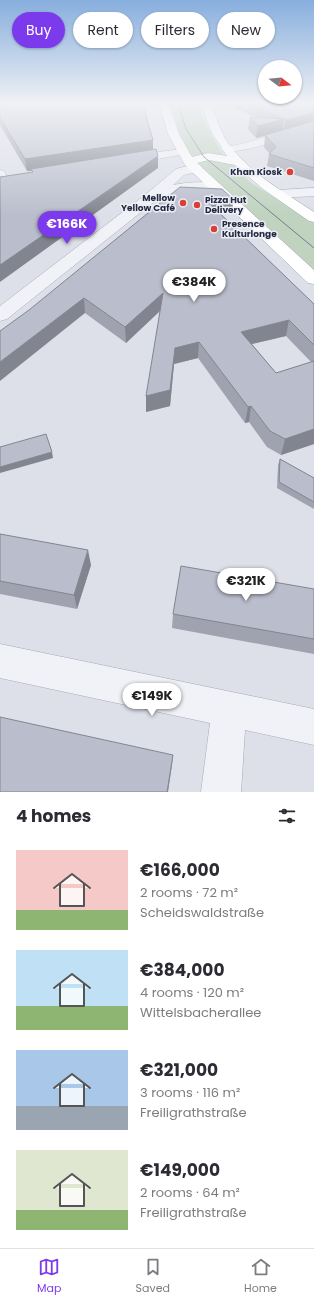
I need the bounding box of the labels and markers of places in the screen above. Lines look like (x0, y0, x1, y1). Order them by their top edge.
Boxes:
place label: Khan Kiosk (230, 166, 282, 178)
marker: Khan Kiosk (285, 167, 295, 177)
place label: Mellow Yellow Café (121, 192, 175, 214)
place label: Pizza Hut Delivery (205, 194, 247, 216)
marker: Mellow Yellow Café (178, 198, 188, 208)
marker: Pizza Hut Delivery (192, 200, 202, 210)
pin: €166K (39, 211, 95, 245)
place label: Presence Kulturlonge (222, 218, 277, 240)
marker: Presence Kulturlonge (209, 224, 219, 234)
pin: €384K (166, 269, 222, 303)
pin: €321K (218, 568, 274, 602)
pin: €149K (124, 683, 180, 717)

